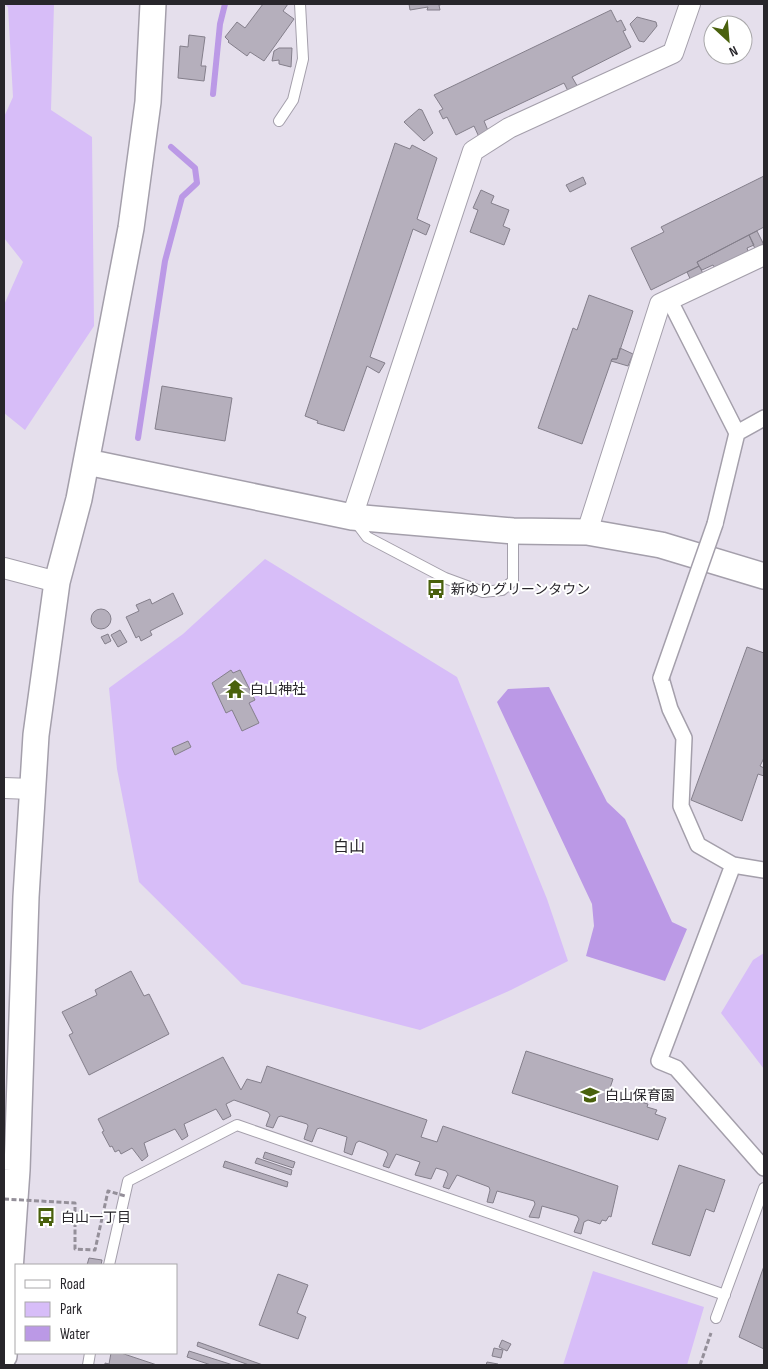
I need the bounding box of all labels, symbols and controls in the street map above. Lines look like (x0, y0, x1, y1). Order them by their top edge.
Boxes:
north arrow (703, 15, 753, 65)
text: N (726, 42, 741, 61)
bus stop icon: 新ゆりグリーンタウン (425, 578, 447, 600)
place label: 新ゆりグリーンタウン (451, 581, 590, 598)
temple icon: 白山神社 (224, 678, 246, 700)
place label: 白山神社 (250, 681, 306, 698)
district label: 白山 (333, 838, 365, 857)
school or university icon: 白山保育園 (579, 1084, 601, 1106)
place label: 白山保育園 (605, 1087, 675, 1104)
bus stop icon: 白山一丁目 (35, 1206, 57, 1228)
place label: 白山一丁目 (61, 1209, 131, 1226)
legend (15, 1264, 178, 1354)
text: Road (60, 1275, 85, 1294)
text: Park (60, 1300, 82, 1319)
text: Water (60, 1325, 91, 1344)

